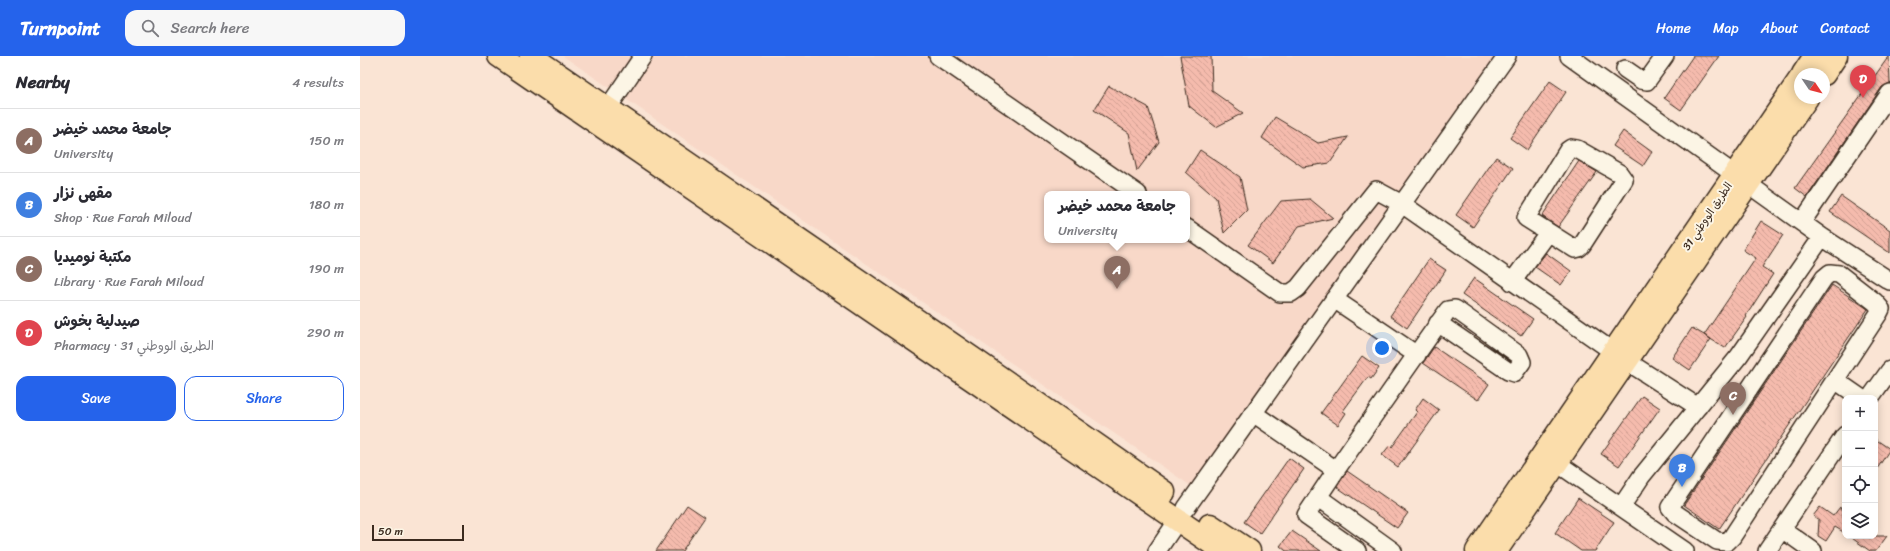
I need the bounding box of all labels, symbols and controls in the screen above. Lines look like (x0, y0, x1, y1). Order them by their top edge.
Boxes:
search box (125, 10, 405, 46)
text: Turnpoint (20, 12, 101, 45)
text: Search here (171, 15, 250, 41)
text: Home (1656, 16, 1691, 41)
text: Map (1713, 16, 1739, 41)
text: About (1761, 16, 1798, 41)
text: Contact (1820, 16, 1870, 41)
icon: search (139, 17, 161, 39)
pin: D (1850, 65, 1876, 98)
text: Nearby (16, 67, 70, 97)
north arrow (1794, 68, 1830, 104)
text: 4 results (292, 71, 344, 94)
text: جامعة محمد خيضر (54, 116, 172, 142)
text: A (25, 129, 33, 152)
text: 150 m (309, 129, 344, 152)
text: University (54, 142, 113, 165)
street label: الطريق الووطني 31 (1677, 178, 1738, 255)
text: مقهى نزار (54, 180, 113, 206)
popup (1044, 191, 1190, 243)
text: B (25, 193, 33, 216)
text: 180 m (309, 193, 344, 216)
text: جامعة محمد خيضر (1058, 193, 1176, 219)
text: Shop · Rue Farah Miloud (54, 206, 191, 229)
text: University (1058, 219, 1117, 242)
text: مكتبة نوميديا (54, 244, 131, 270)
pin: A (1104, 256, 1130, 289)
text: C (25, 257, 33, 280)
text: 190 m (309, 257, 344, 280)
text: Library · Rue Farah Miloud (54, 270, 204, 293)
text: صيدلية بخوش (54, 308, 140, 334)
text: D (25, 321, 33, 344)
text: 290 m (307, 321, 344, 344)
text: Pharmacy · الطريق الووطني 31 (54, 334, 214, 357)
your location (1372, 338, 1392, 358)
button: Save (16, 376, 176, 421)
button: Share (184, 376, 344, 421)
pin: C (1720, 382, 1746, 415)
map controls (1842, 395, 1878, 539)
button: + (1842, 395, 1878, 431)
button: − (1842, 431, 1878, 467)
pin: B (1669, 454, 1695, 487)
button: locate (1842, 467, 1878, 503)
button: layers (1842, 503, 1878, 539)
text: 50 m (378, 522, 403, 541)
scale bar (372, 523, 464, 542)

